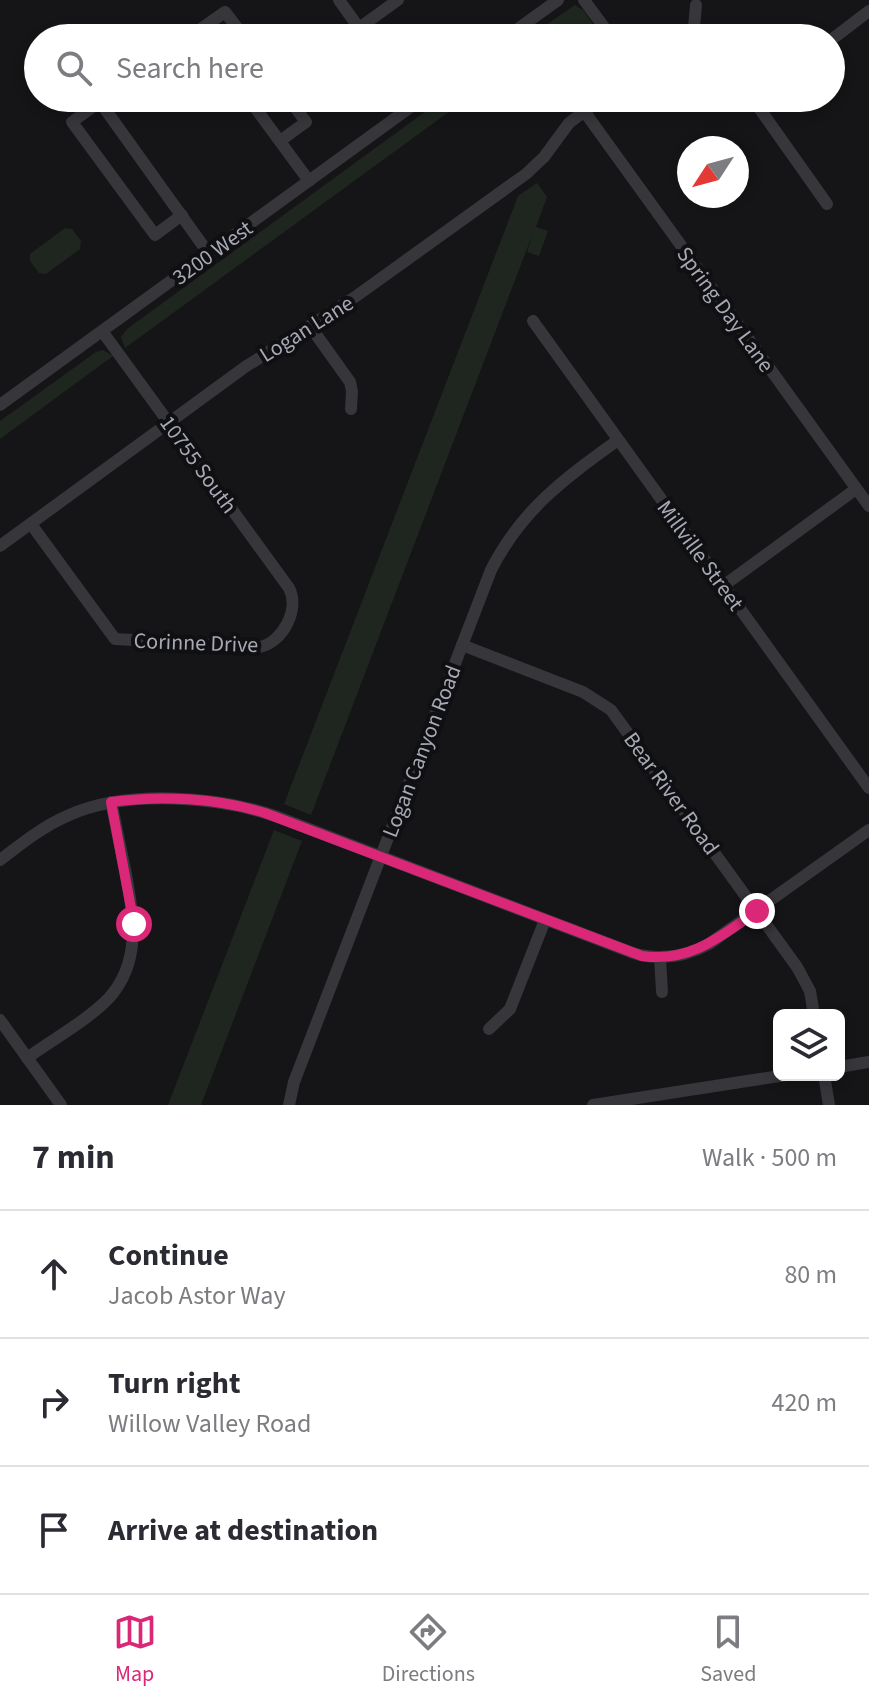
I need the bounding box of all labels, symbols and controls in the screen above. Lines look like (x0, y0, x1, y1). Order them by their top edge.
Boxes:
search box (24, 24, 845, 112)
icon: search (52, 46, 96, 90)
text: Search here (116, 47, 264, 90)
north arrow (677, 136, 749, 208)
street label: 3200 West (166, 212, 260, 293)
street label: Spring Day Lane (669, 240, 782, 379)
street label: Logan Lane (253, 287, 360, 370)
street label: 10755 South (152, 409, 245, 520)
street label: Millville Street (649, 494, 752, 618)
street label: Corinne Drive (133, 625, 259, 661)
street label: Logan Canyon Road (374, 661, 469, 842)
street label: Bear River Road (616, 726, 727, 862)
route end (739, 893, 775, 929)
route start (116, 906, 152, 942)
map controls (773, 1009, 845, 1081)
button: layers (773, 1009, 845, 1081)
text: 7 min (32, 1133, 115, 1182)
text: Walk · 500 m (702, 1139, 837, 1176)
text: Continue (108, 1234, 229, 1277)
icon: ahead (32, 1252, 76, 1296)
text: 80 m (784, 1256, 837, 1293)
text: Jacob Astor Way (108, 1277, 286, 1314)
text: Turn right (108, 1362, 240, 1405)
icon: right (32, 1380, 76, 1424)
text: 420 m (771, 1384, 837, 1421)
text: Willow Valley Road (108, 1405, 311, 1442)
icon: arrive (32, 1508, 76, 1552)
text: Arrive at destination (108, 1509, 378, 1552)
tab: Map (113, 1610, 157, 1690)
tab: Directions (382, 1610, 475, 1690)
tab: Saved (700, 1610, 756, 1690)

